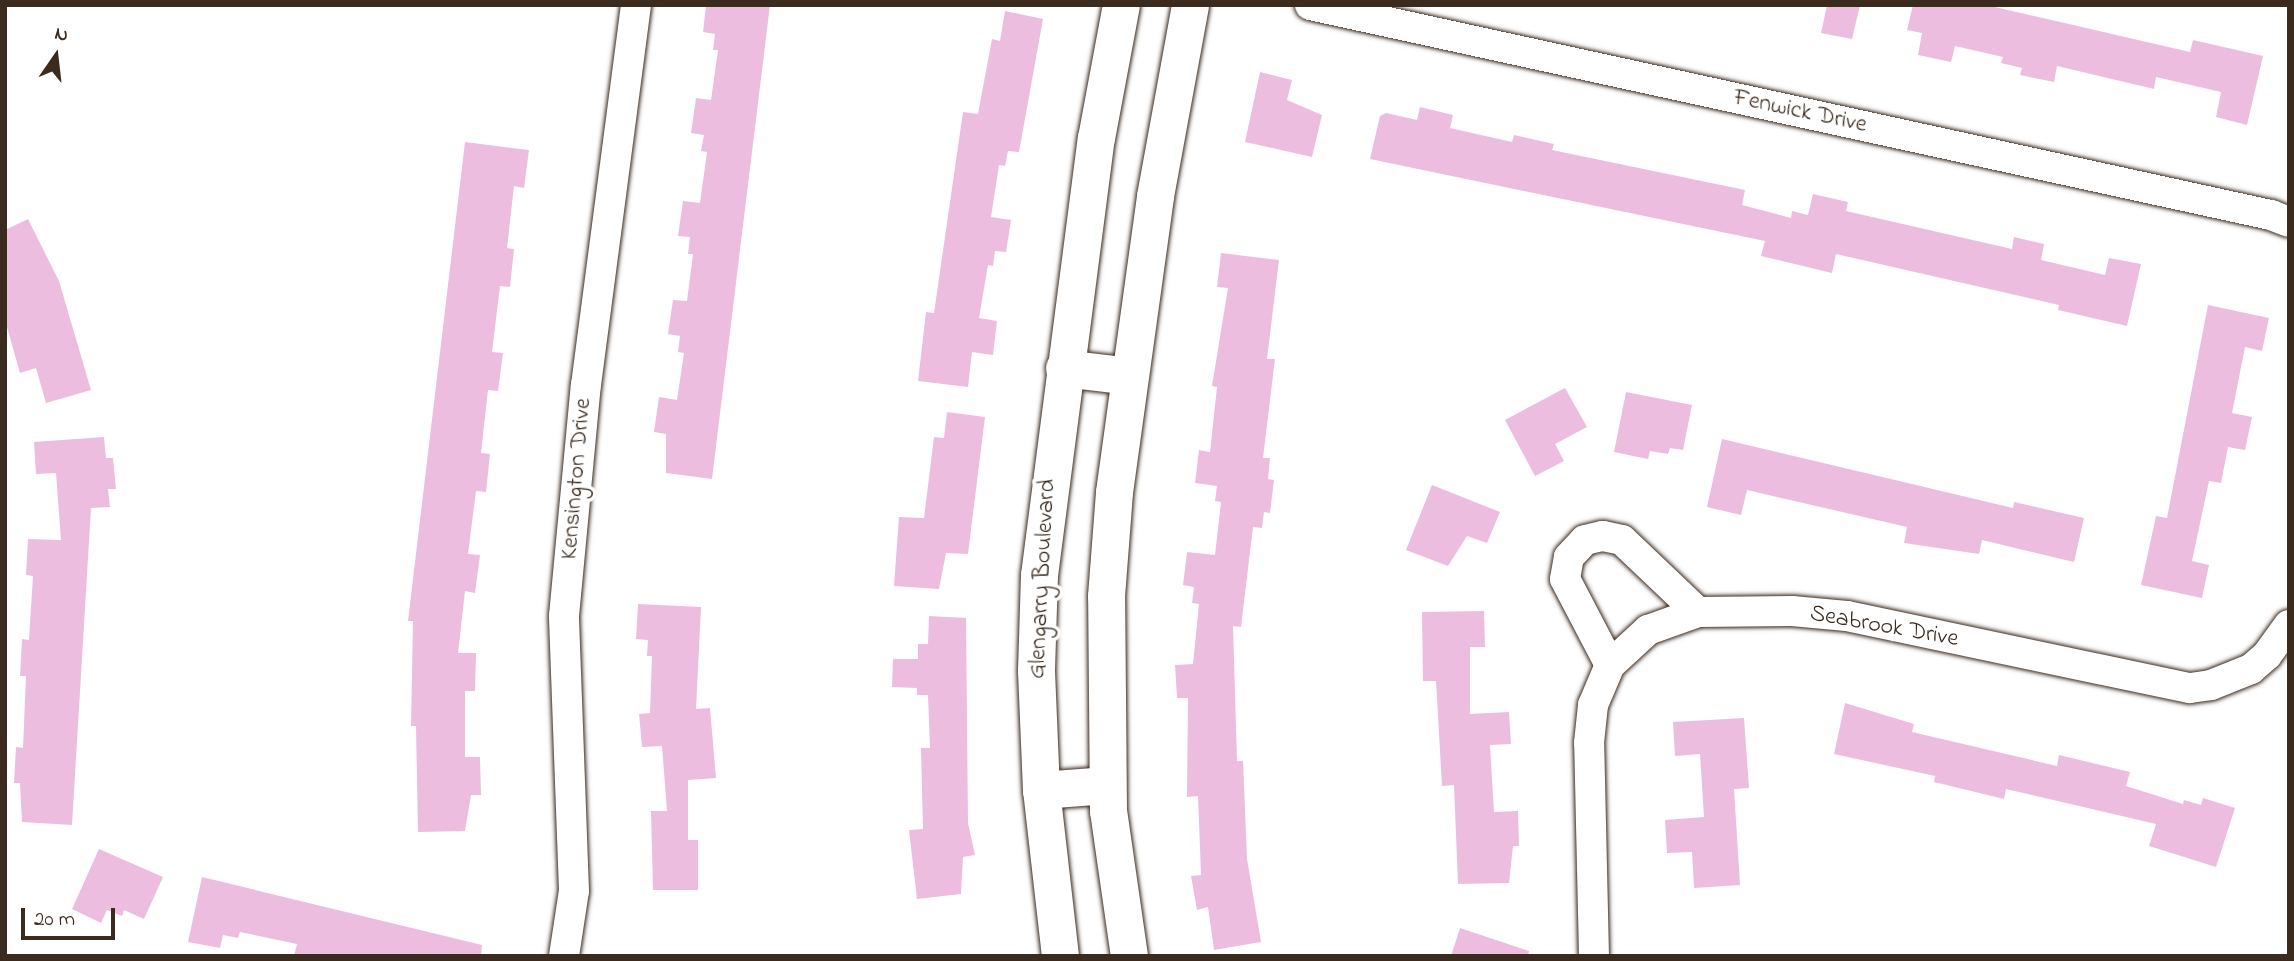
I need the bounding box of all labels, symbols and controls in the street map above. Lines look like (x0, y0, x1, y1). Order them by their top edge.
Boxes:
text: N (52, 20, 71, 50)
north arrow (21, 21, 91, 91)
street label: Fenwick Drive (1731, 84, 1869, 140)
street label: Kensington Drive (556, 397, 598, 561)
street label: Glengarry Boulevard (1023, 478, 1063, 680)
street label: Seabrook Drive (1808, 600, 1960, 654)
scale bar (24, 894, 119, 938)
text: 20 m (34, 905, 75, 935)

